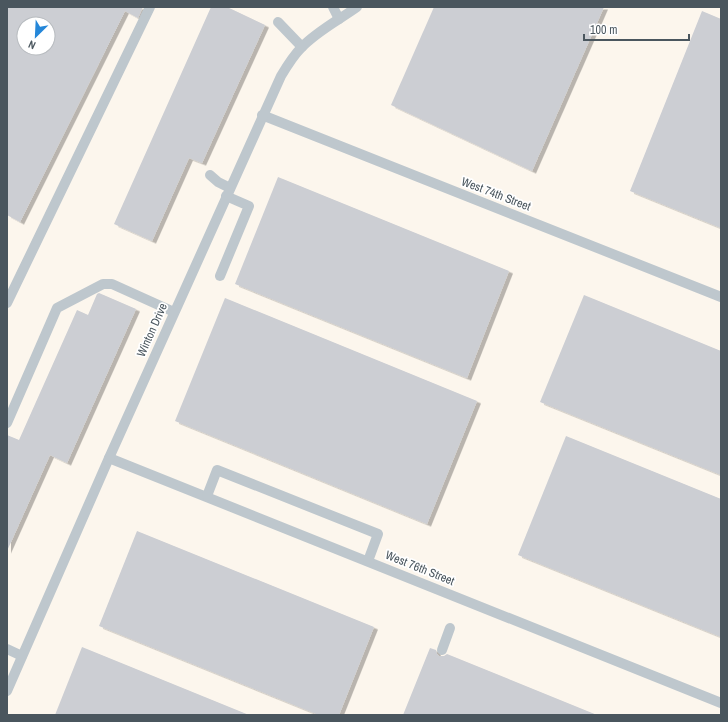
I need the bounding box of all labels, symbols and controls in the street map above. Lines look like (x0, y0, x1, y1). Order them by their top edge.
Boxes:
north arrow (16, 16, 56, 56)
scale bar (584, 16, 689, 42)
text: 100 m (590, 22, 617, 38)
text: N (26, 37, 38, 53)
street label: West 74th Street (459, 173, 533, 215)
street label: Winton Drive (133, 301, 171, 359)
street label: West 76th Street (383, 547, 457, 589)

